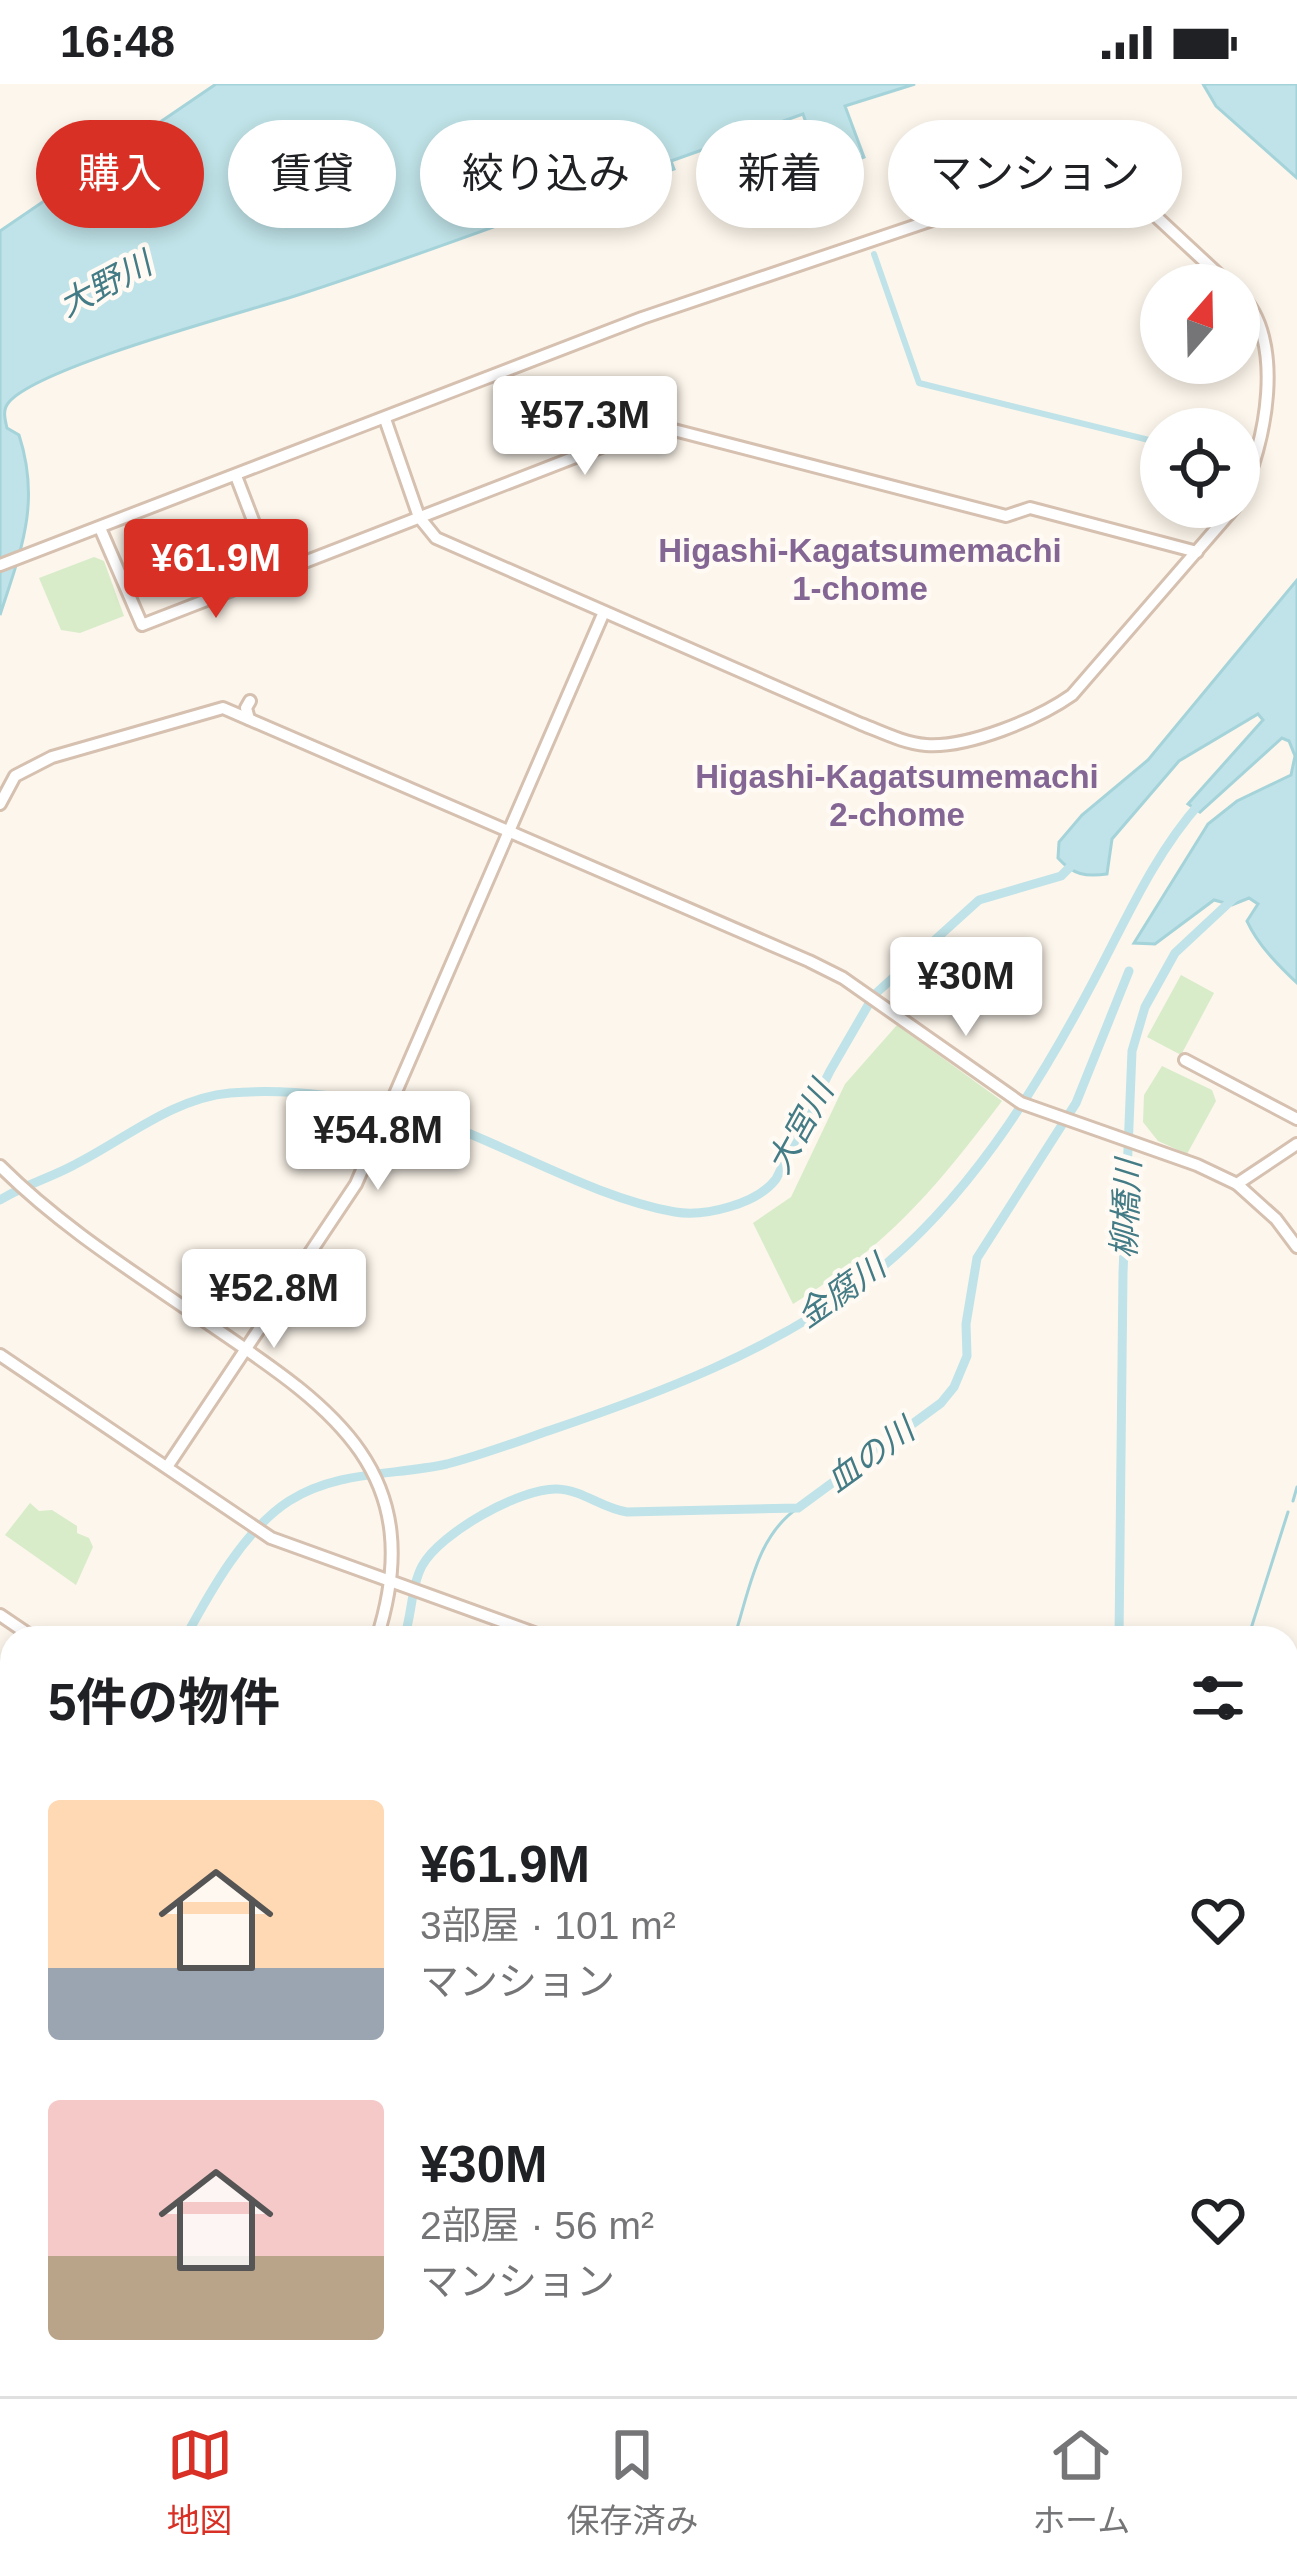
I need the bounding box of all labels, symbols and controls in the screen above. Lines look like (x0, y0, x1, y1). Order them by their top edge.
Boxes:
text: 16:48 (60, 16, 175, 67)
chip: 購入 (36, 120, 204, 228)
chip: 賃貸 (228, 120, 396, 228)
chip: 絞り込み (420, 120, 672, 228)
chip: 新着 (696, 120, 864, 228)
chip: マンション (888, 120, 1182, 228)
water label: 大野川 (53, 243, 160, 324)
north arrow (1140, 264, 1260, 384)
map controls (1140, 264, 1260, 528)
pin: ¥57.3M (487, 376, 683, 478)
text: ¥57.3M (520, 393, 650, 436)
button: locate (1140, 408, 1260, 528)
pin: ¥61.9M (118, 519, 314, 621)
district label: Higashi-Kagatsumemachi 1-chome (658, 532, 1062, 607)
text: ¥61.9M (151, 536, 281, 579)
district label: Higashi-Kagatsumemachi 2-chome (695, 758, 1099, 833)
pin: ¥30M (895, 937, 1037, 1039)
text: ¥30M (917, 954, 1015, 997)
water label: 大宮川 (760, 1072, 842, 1179)
pin: ¥54.8M (280, 1091, 476, 1193)
text: ¥54.8M (313, 1108, 443, 1151)
water label: 柳橋川 (1105, 1156, 1147, 1259)
water label: 金腐川 (790, 1246, 895, 1335)
pin: ¥52.8M (176, 1249, 372, 1351)
text: ¥52.8M (209, 1266, 339, 1309)
water label: 血の川 (819, 1409, 923, 1499)
icon: filters (1185, 1665, 1251, 1731)
text: 5件の物件 (48, 1674, 280, 1731)
text: ¥61.9M (420, 1836, 590, 1893)
icon: home (144, 1848, 288, 1992)
icon: heart (1185, 1887, 1251, 1953)
text: 3部屋 · 101 m² (420, 1904, 676, 1947)
text: マンション (420, 1960, 615, 2003)
text: ¥30M (420, 2136, 548, 2193)
icon: home (144, 2148, 288, 2292)
icon: heart (1185, 2187, 1251, 2253)
text: 2部屋 · 56 m² (420, 2204, 654, 2247)
text: マンション (420, 2260, 615, 2303)
tab: 地図 (167, 2422, 233, 2542)
tab: 保存済み (566, 2422, 698, 2542)
tab: ホーム (1032, 2422, 1130, 2542)

